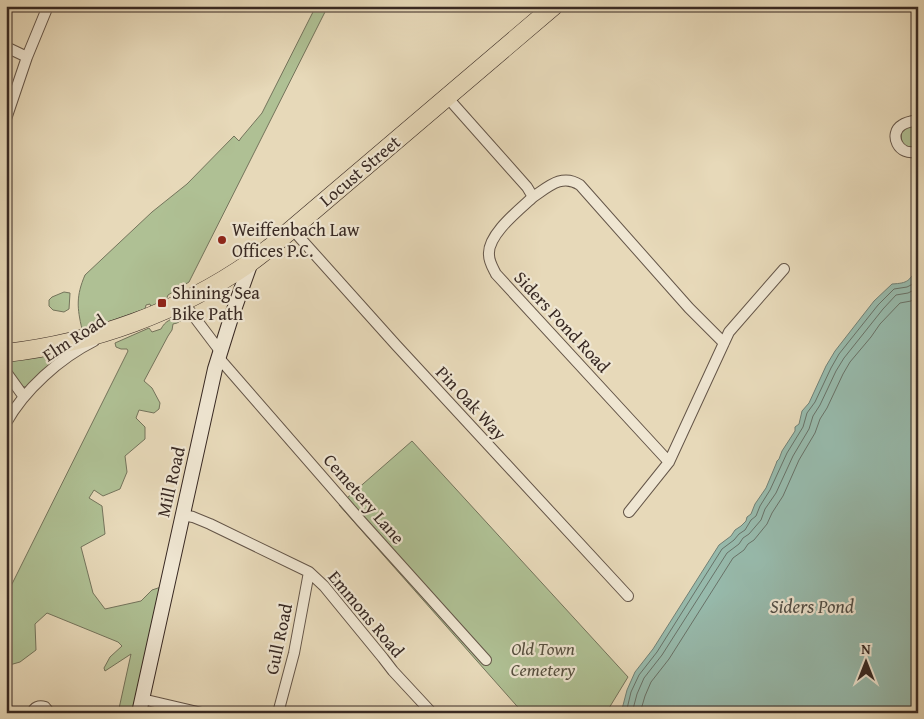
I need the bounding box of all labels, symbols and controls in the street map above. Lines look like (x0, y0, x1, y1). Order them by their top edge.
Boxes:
street label: Locust Street (313, 128, 407, 213)
place label: Weiffenbach Law Offices P.C. (232, 216, 360, 264)
marker: Weiffenbach Law Offices P.C. (216, 234, 228, 246)
street label: Siders Pond Road (508, 265, 617, 379)
place label: Shining Sea Bike Path (172, 279, 260, 327)
marker: Shining Sea Bike Path (156, 297, 168, 309)
street label: Elm Road (37, 307, 111, 368)
street label: Pin Oak Way (430, 359, 513, 446)
street label: Mill Road (149, 444, 192, 520)
street label: Cemetery Lane (317, 447, 411, 550)
street label: Emmons Road (322, 564, 411, 663)
water label: Siders Pond (770, 592, 854, 620)
street label: Gull Road (258, 600, 299, 677)
park label: Old Town Cemetery (511, 635, 576, 683)
north arrow (842, 636, 892, 686)
text: N (861, 639, 871, 659)

